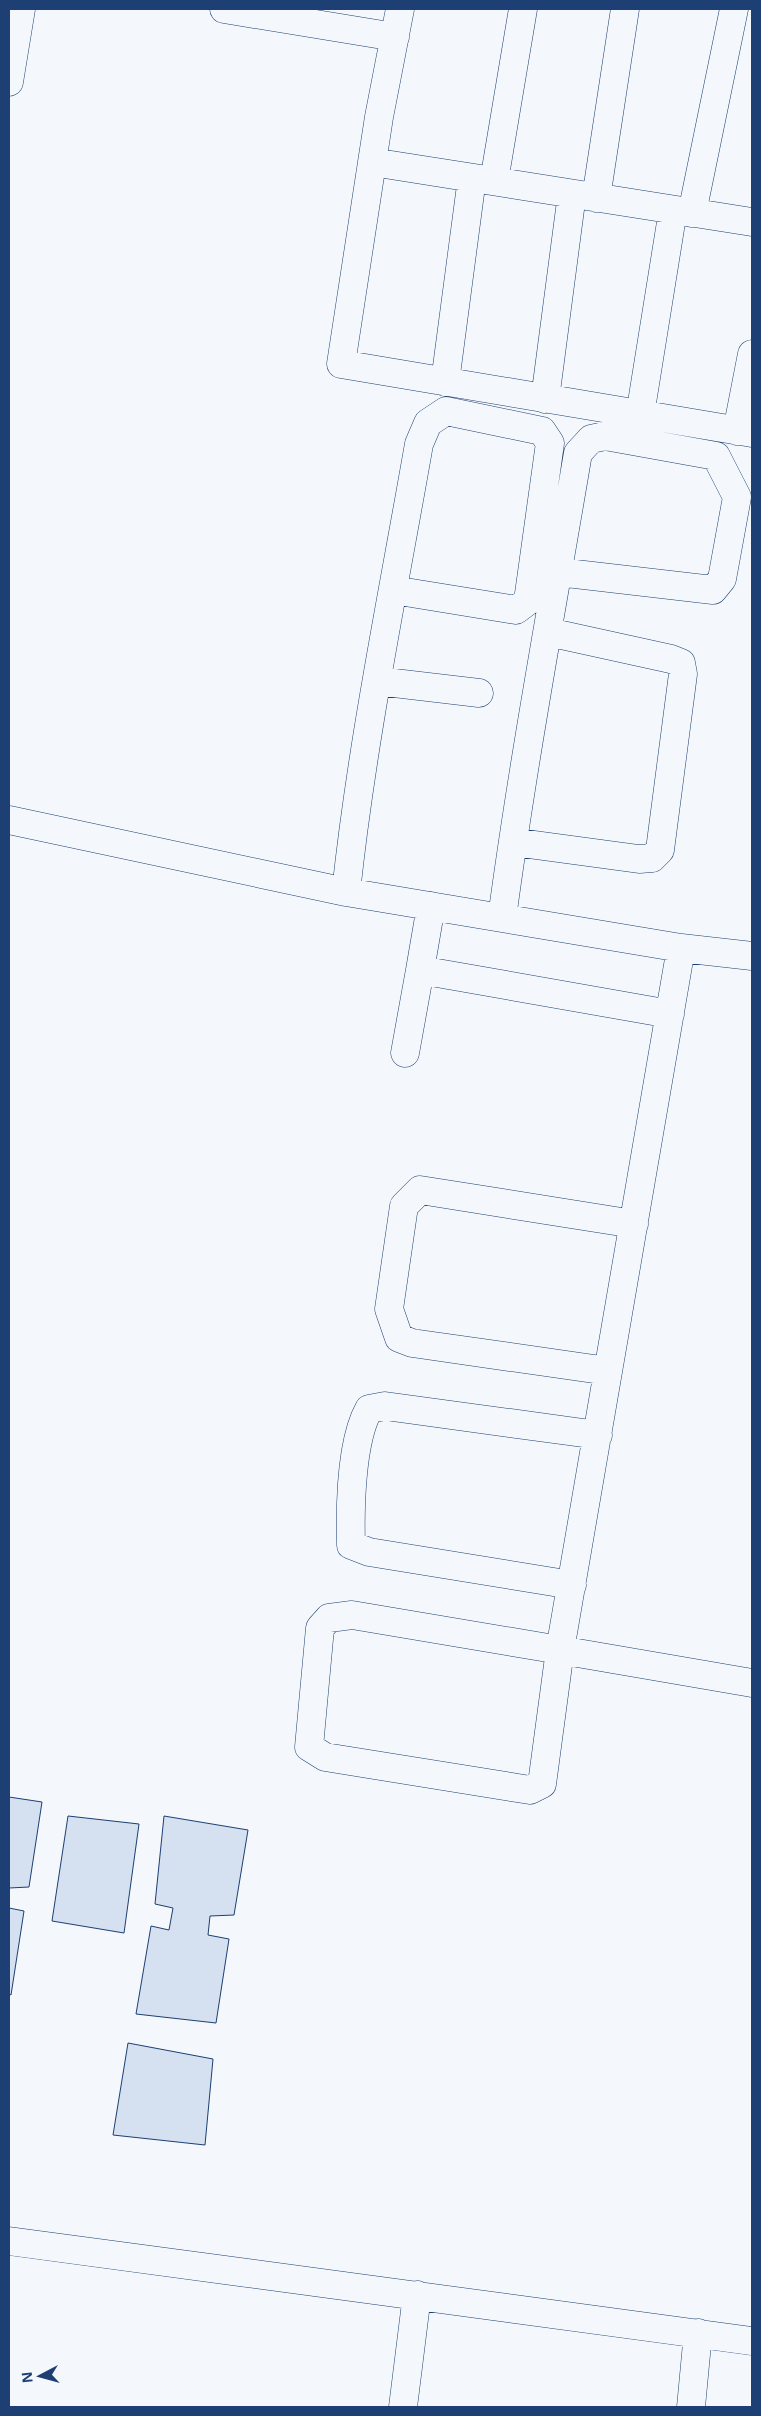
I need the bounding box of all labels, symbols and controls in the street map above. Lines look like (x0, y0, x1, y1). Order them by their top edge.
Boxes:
north arrow (15, 2351, 65, 2401)
text: N (17, 2371, 37, 2384)

